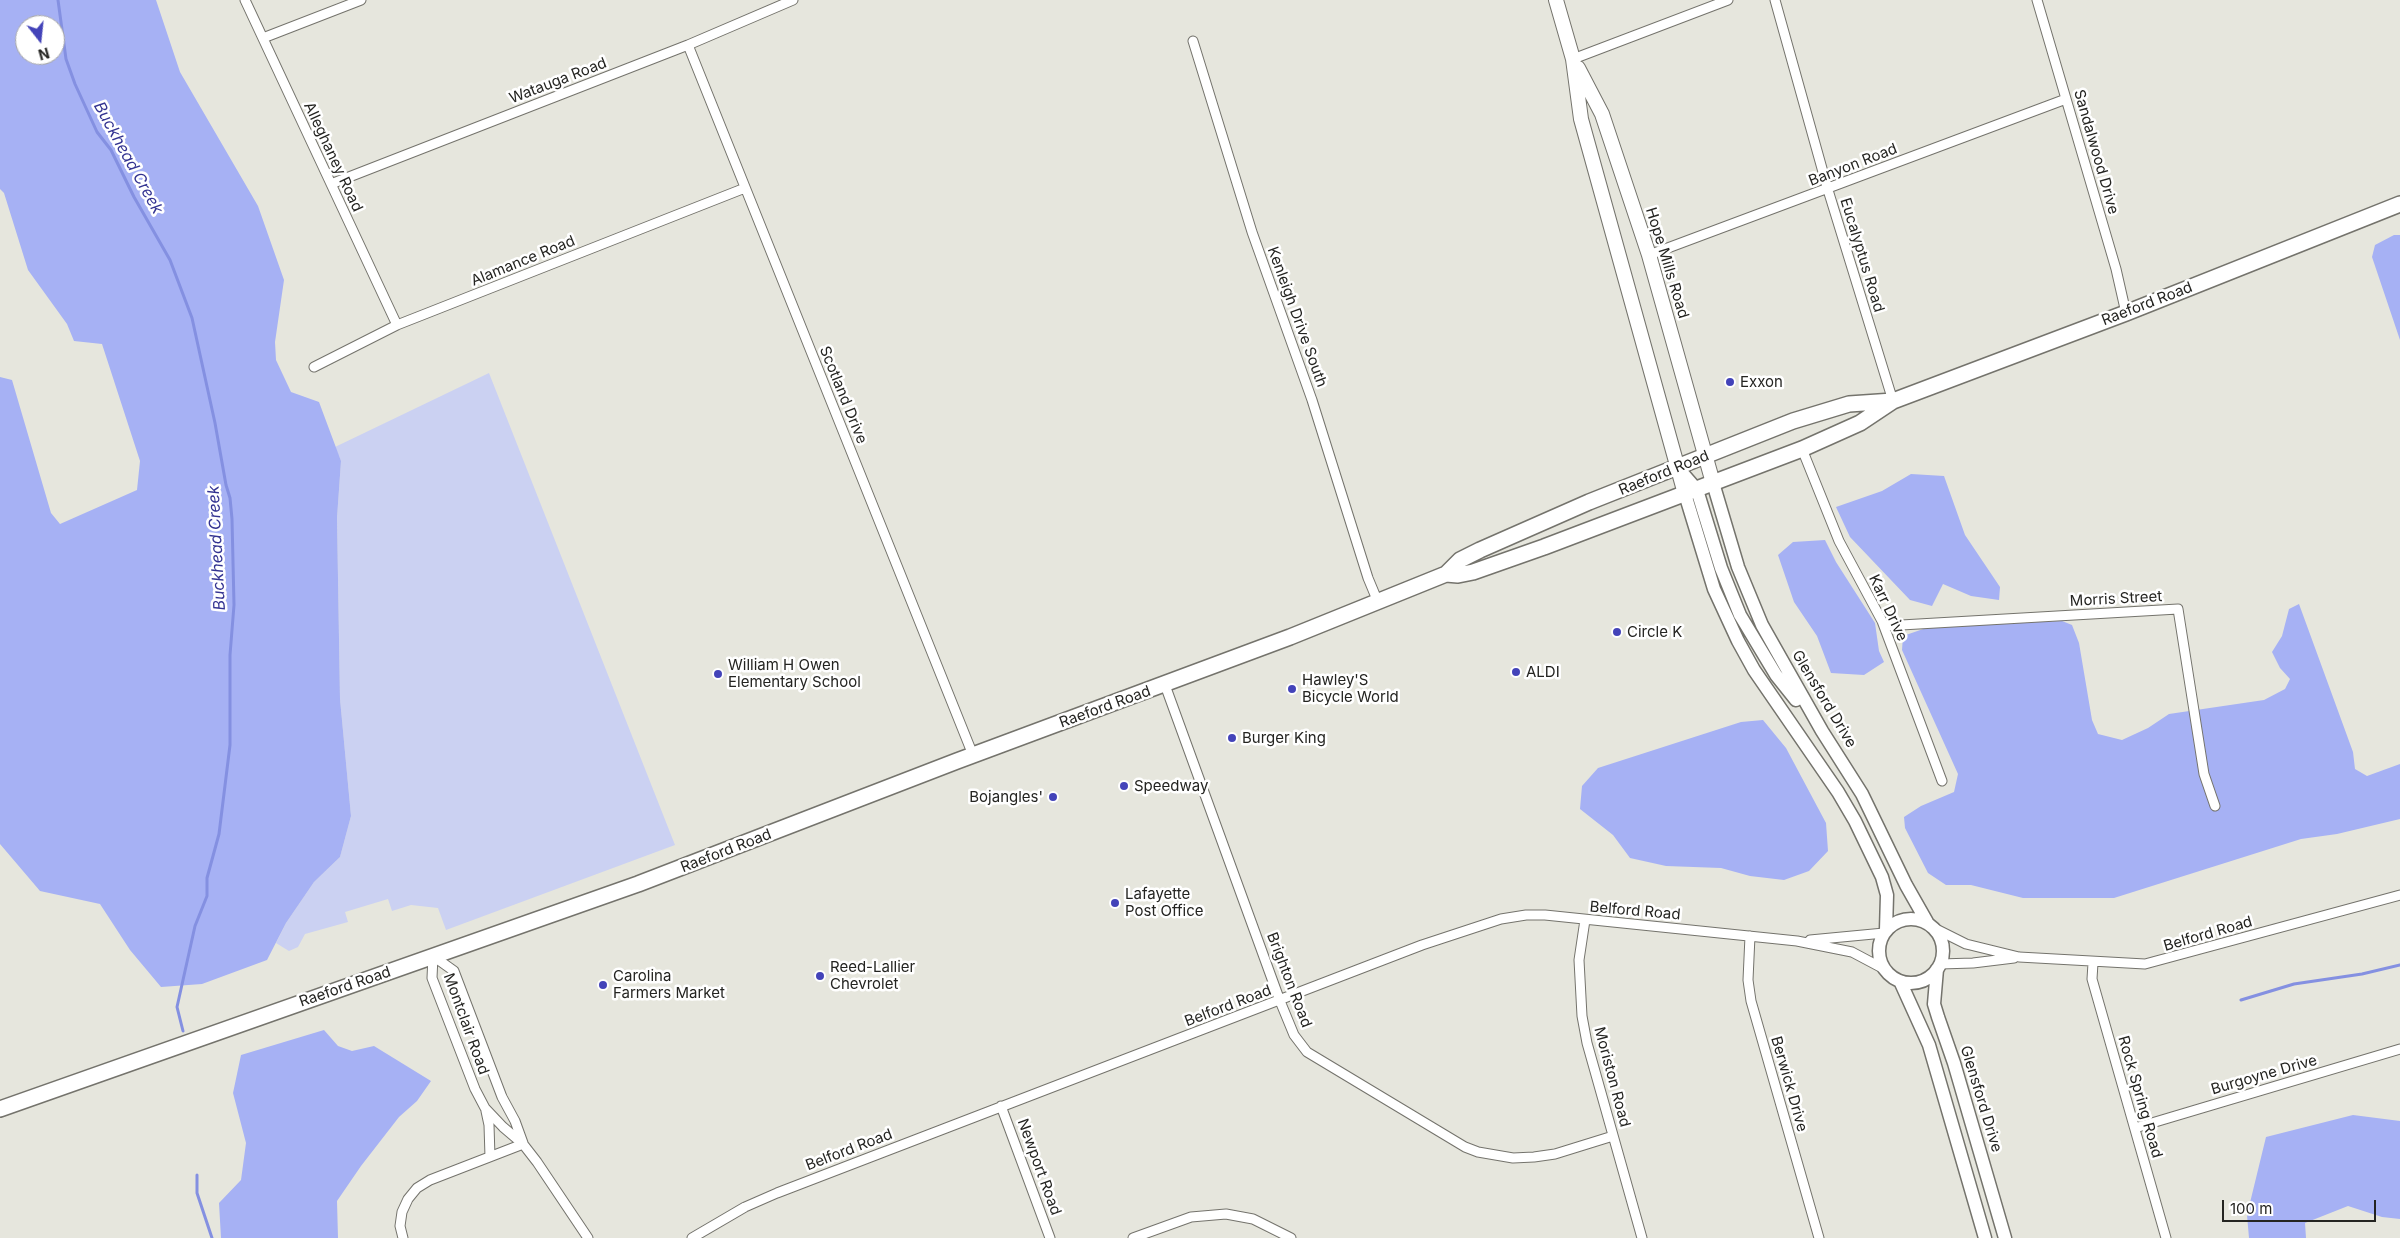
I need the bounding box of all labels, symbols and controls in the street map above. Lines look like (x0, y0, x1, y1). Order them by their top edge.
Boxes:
north arrow (15, 15, 65, 65)
text: N (37, 44, 51, 64)
street label: Watauga Road (507, 54, 609, 108)
street label: Sandalwood Drive (2070, 88, 2122, 216)
water label: Buckhead Creek (89, 99, 167, 217)
street label: Alleghaney Road (300, 99, 366, 215)
street label: Banyon Road (1806, 140, 1900, 190)
street label: Eucalyptus Road (1836, 196, 1888, 314)
street label: Hope Mills Road (1642, 205, 1692, 321)
street label: Alamance Road (468, 232, 578, 290)
street label: Kenleigh Drive South (1263, 244, 1331, 390)
street label: Raeford Road (2099, 278, 2195, 330)
street label: Scotland Drive (815, 344, 871, 446)
place label: Exxon (1740, 373, 1783, 391)
marker: Exxon (1724, 376, 1736, 388)
street label: Raeford Road (1616, 447, 1712, 499)
water label: Buckhead Creek (204, 485, 230, 611)
street label: Karr Drive (1865, 572, 1911, 644)
street label: Morris Street (2069, 588, 2163, 610)
place label: Circle K (1627, 623, 1682, 641)
marker: Circle K (1611, 626, 1623, 638)
street label: Glensford Drive (1788, 647, 1860, 751)
place label: William H Owen Elementary School (728, 656, 861, 691)
place label: ALDI (1526, 663, 1560, 681)
marker: ALDI (1510, 666, 1522, 678)
marker: William H Owen Elementary School (712, 668, 724, 680)
place label: Hawley'S Bicycle World (1302, 671, 1399, 706)
street label: Raeford Road (1057, 682, 1153, 732)
marker: Hawley'S Bicycle World (1286, 683, 1298, 695)
place label: Burger King (1242, 729, 1326, 747)
marker: Burger King (1226, 732, 1238, 744)
place label: Speedway (1134, 777, 1208, 795)
marker: Speedway (1118, 780, 1130, 792)
place label: Bojangles' (969, 788, 1043, 806)
marker: Bojangles' (1047, 791, 1059, 803)
street label: Raeford Road (678, 825, 774, 877)
place label: Lafayette Post Office (1125, 885, 1203, 920)
marker: Lafayette Post Office (1109, 897, 1121, 909)
street label: Belford Road (1589, 898, 1681, 924)
street label: Belford Road (2162, 913, 2254, 955)
street label: Brighton Road (1263, 930, 1315, 1030)
place label: Reed-Lallier Chevrolet (830, 958, 915, 993)
street label: Raeford Road (297, 963, 393, 1011)
place label: Carolina Farmers Market (613, 967, 725, 1002)
marker: Reed-Lallier Chevrolet (814, 970, 826, 982)
street label: Montclair Road (439, 971, 493, 1077)
marker: Carolina Farmers Market (597, 979, 609, 991)
street label: Belford Road (1182, 981, 1274, 1031)
street label: Moriston Road (1590, 1025, 1634, 1129)
street label: Berwick Drive (1767, 1034, 1811, 1134)
street label: Rock Spring Road (2114, 1034, 2166, 1160)
street label: Glensford Drive (1956, 1044, 2006, 1154)
street label: Burgoyne Drive (2209, 1051, 2319, 1099)
street label: Newport Road (1013, 1116, 1065, 1218)
street label: Belford Road (803, 1125, 895, 1175)
scale bar (2225, 1190, 2379, 1222)
text: 100 m (2230, 1199, 2272, 1218)

